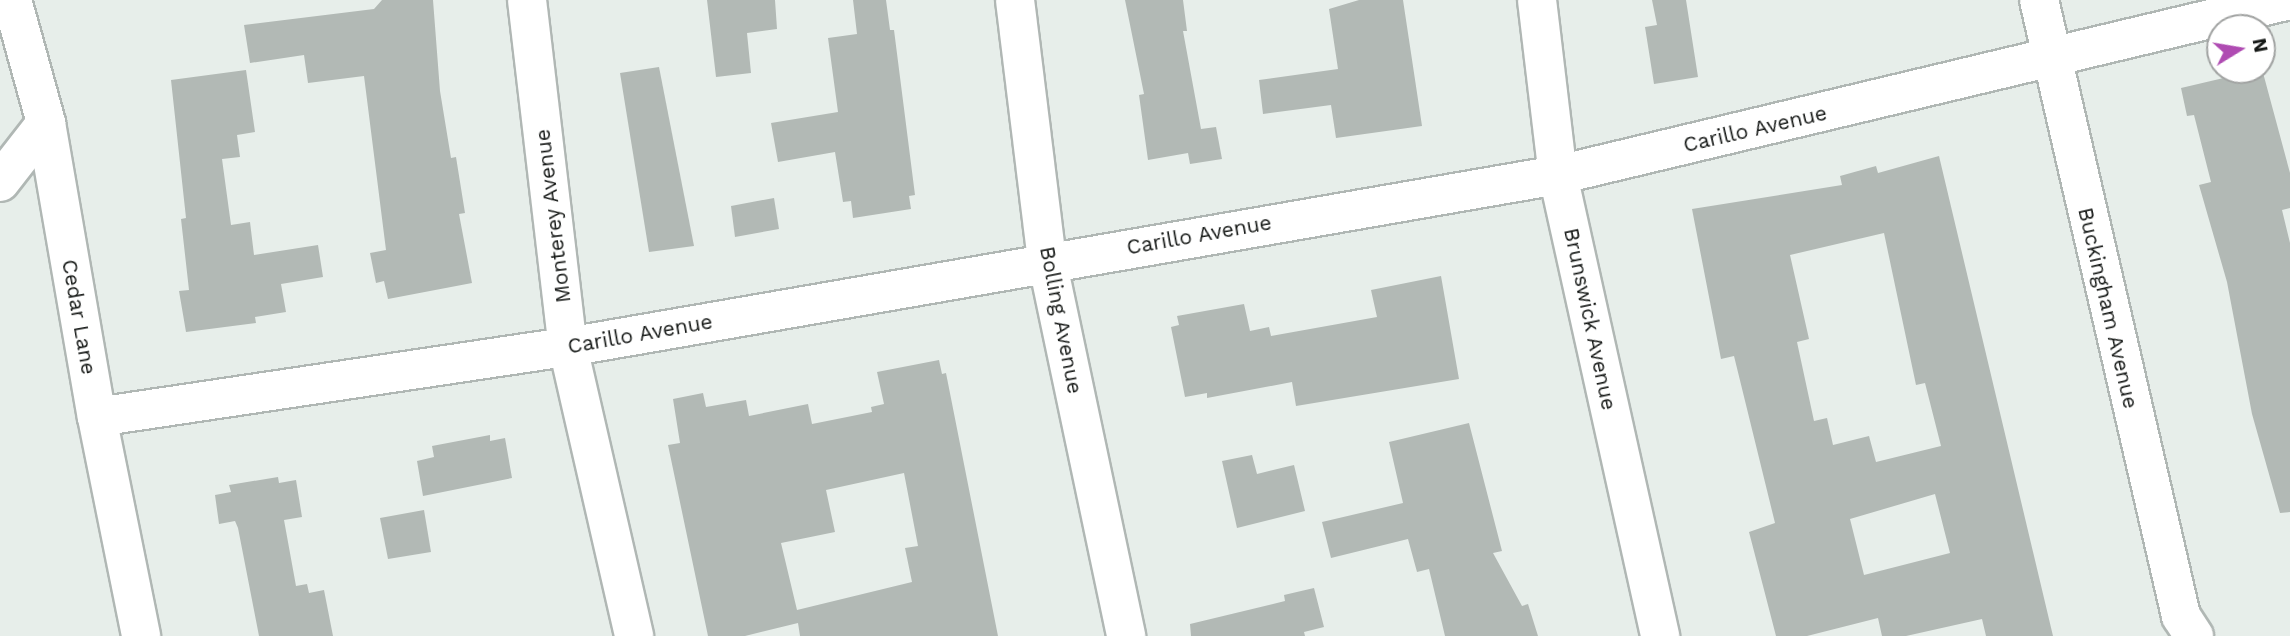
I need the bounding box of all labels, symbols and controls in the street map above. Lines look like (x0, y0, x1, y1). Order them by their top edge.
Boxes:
north arrow (2206, 14, 2276, 84)
text: N (2248, 36, 2273, 54)
street label: Carillo Avenue (1680, 100, 1830, 158)
street label: Monterey Avenue (530, 127, 576, 305)
street label: Buckingham Avenue (2073, 205, 2143, 411)
street label: Carillo Avenue (1124, 210, 1274, 260)
street label: Brunswick Avenue (1558, 225, 1622, 413)
street label: Bolling Avenue (1034, 244, 1088, 396)
street label: Cedar Lane (56, 257, 102, 377)
street label: Carillo Avenue (565, 309, 715, 359)

